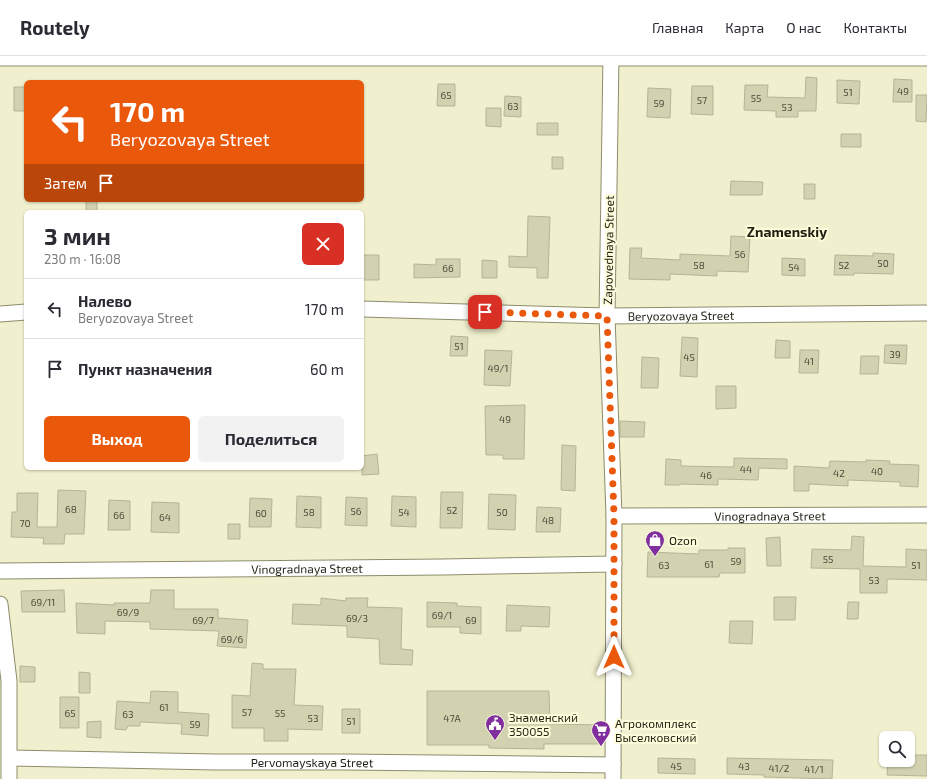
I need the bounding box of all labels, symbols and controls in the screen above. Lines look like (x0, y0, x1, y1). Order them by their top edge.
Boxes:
text: Routely (20, 16, 90, 39)
text: Главная (652, 19, 703, 36)
text: Карта (725, 19, 764, 36)
text: О нас (786, 19, 822, 36)
text: Контакты (844, 19, 907, 36)
house number: 49 (897, 85, 909, 97)
house number: 51 (843, 86, 853, 98)
house number: 65 (440, 89, 452, 101)
house number: 55 (751, 92, 761, 104)
text: 170 m (110, 94, 185, 128)
house number: 57 (697, 94, 707, 106)
icon: left (44, 96, 96, 148)
house number: 59 (653, 97, 665, 109)
house number: 63 (507, 100, 519, 112)
house number: 53 (782, 101, 792, 113)
text: Beryozovaya Street (110, 128, 270, 150)
icon: arrive (95, 172, 117, 194)
text: Затем (44, 174, 87, 192)
street label: Zapovednaya Street (600, 195, 616, 305)
text: 3 мин (44, 221, 111, 250)
button: close (302, 223, 344, 265)
district label: Znamenskiy (747, 223, 827, 240)
house number: 56 (734, 248, 746, 260)
text: 230 m · 16:08 (44, 251, 121, 267)
house number: 50 (877, 257, 889, 269)
house number: 58 (693, 259, 705, 271)
house number: 52 (839, 259, 850, 271)
house number: 54 (788, 261, 800, 273)
house number: 66 (442, 262, 454, 274)
text: Налево (78, 292, 132, 310)
pin (468, 295, 502, 329)
icon: left (44, 298, 66, 320)
text: 170 m (305, 300, 344, 318)
icon: arrive (474, 301, 496, 323)
street label: Beryozovaya Street (628, 308, 735, 323)
text: Beryozovaya Street (78, 310, 193, 326)
house number: 51 (454, 340, 464, 352)
house number: 39 (889, 348, 901, 360)
house number: 45 (683, 351, 695, 363)
house number: 41 (804, 355, 814, 367)
icon: arrive (44, 358, 66, 380)
text: Пункт назначения (78, 360, 212, 378)
text: 60 m (310, 360, 344, 378)
house number: 49/1 (487, 362, 509, 374)
house number: 49 (499, 413, 511, 425)
button: Выход (44, 416, 190, 462)
button: Поделиться (198, 416, 344, 462)
house number: 44 (740, 463, 752, 475)
house number: 40 (871, 465, 883, 477)
house number: 42 (833, 467, 845, 479)
house number: 46 (700, 469, 712, 481)
house number: 68 (65, 503, 77, 515)
house number: 52 (447, 504, 458, 516)
house number: 56 (350, 505, 362, 517)
house number: 58 (303, 506, 315, 518)
house number: 54 (398, 506, 410, 518)
house number: 50 (496, 506, 508, 518)
house number: 60 (255, 507, 267, 519)
street label: Vinogradnaya Street (714, 508, 826, 523)
house number: 66 (113, 509, 125, 521)
house number: 64 (159, 511, 171, 523)
house number: 48 (542, 514, 554, 526)
house number: 70 (19, 517, 31, 529)
shop icon: Ozon (644, 529, 666, 557)
place label: Ozon (669, 533, 697, 547)
house number: 55 (823, 553, 833, 565)
house number: 59 (730, 555, 742, 567)
house number: 61 (704, 558, 714, 570)
house number: 63 (658, 559, 670, 571)
house number: 51 (911, 559, 921, 571)
street label: Vinogradnaya Street (251, 561, 363, 576)
house number: 53 (869, 574, 879, 586)
house number: 69/11 (31, 596, 55, 608)
house number: 69/9 (117, 606, 139, 618)
house number: 69/1 (432, 609, 452, 621)
house number: 69/3 (346, 612, 368, 624)
house number: 69/7 (192, 614, 214, 626)
house number: 69 (465, 614, 477, 626)
house number: 69/6 (221, 633, 243, 645)
position arrow (593, 636, 635, 678)
house number: 61 (159, 701, 169, 713)
house number: 57 (242, 706, 252, 718)
house number: 65 (64, 707, 76, 719)
house number: 55 (275, 707, 285, 719)
house number: 63 (122, 708, 134, 720)
place label: Знаменский 350055 (509, 710, 578, 738)
house number: 53 (308, 712, 318, 724)
house number: 47А (443, 712, 462, 724)
public building icon: Знаменский 350055 (484, 713, 506, 741)
house number: 51 (346, 715, 356, 727)
place label: Агрокомплекс Выселковский (615, 716, 697, 744)
house number: 59 (189, 718, 201, 730)
supermarket icon: Агрокомплекс Выселковский (590, 719, 612, 747)
map controls (879, 731, 915, 767)
button: search (879, 731, 915, 767)
street label: Pervomayskaya Street (251, 755, 374, 769)
house number: 45 (670, 760, 682, 772)
house number: 43 (738, 760, 750, 772)
house number: 41/2 (769, 762, 790, 774)
house number: 41/1 (804, 763, 824, 775)

